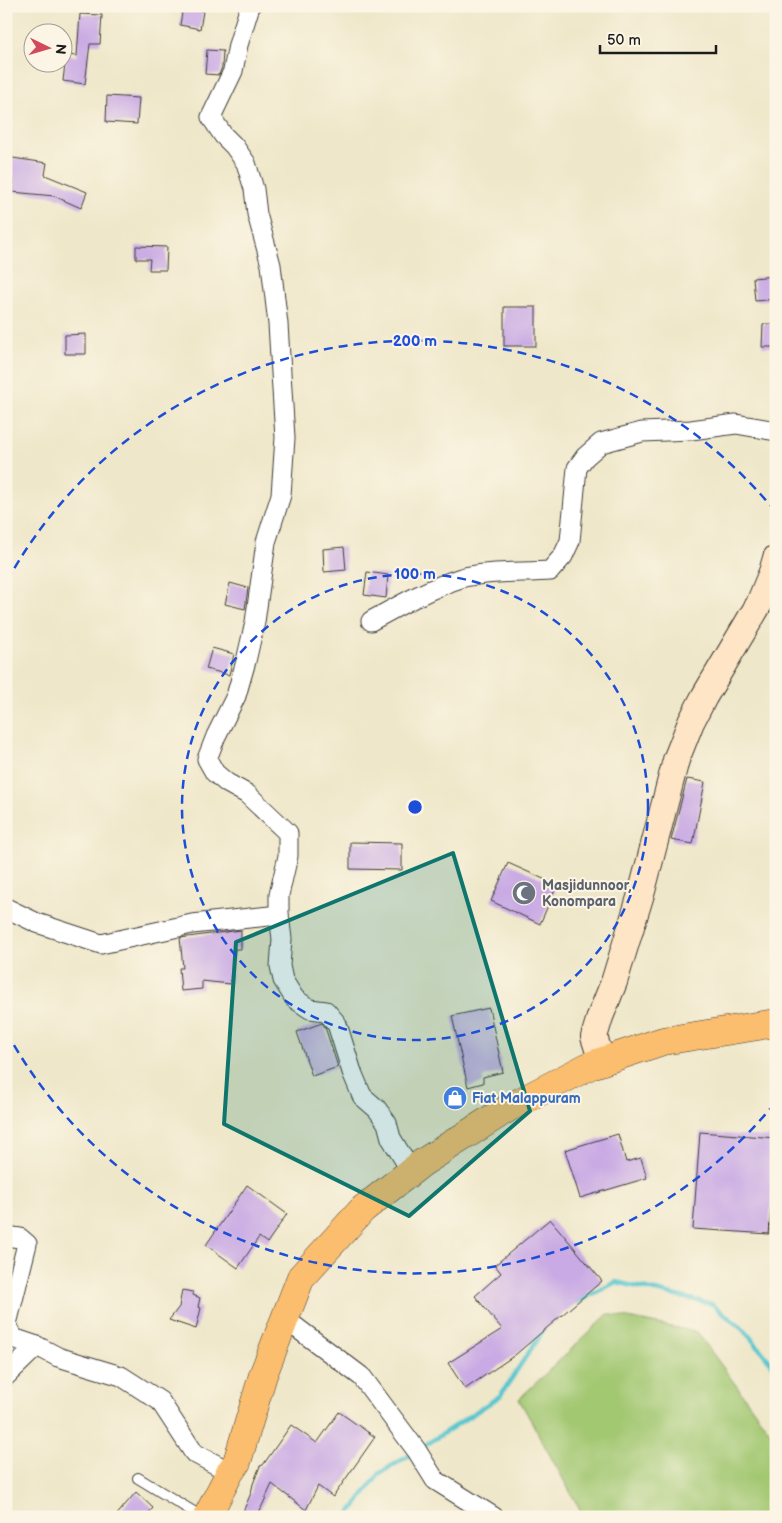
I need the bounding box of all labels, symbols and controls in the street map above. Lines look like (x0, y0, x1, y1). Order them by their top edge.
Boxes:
north arrow (22, 22, 72, 72)
scale bar (600, 22, 716, 54)
text: 50 m (607, 31, 641, 50)
text: N (52, 43, 69, 55)
text: 200 m (393, 332, 437, 351)
text: 100 m (394, 565, 436, 584)
centre of rings (406, 798, 424, 816)
place label: Masjidunnoor, Konompara (542, 877, 632, 910)
mosque icon: Masjidunnoor, Konompara (511, 880, 537, 906)
shop icon: Fiat Malappuram (442, 1085, 468, 1111)
place label: Fiat Malappuram (472, 1090, 581, 1107)

